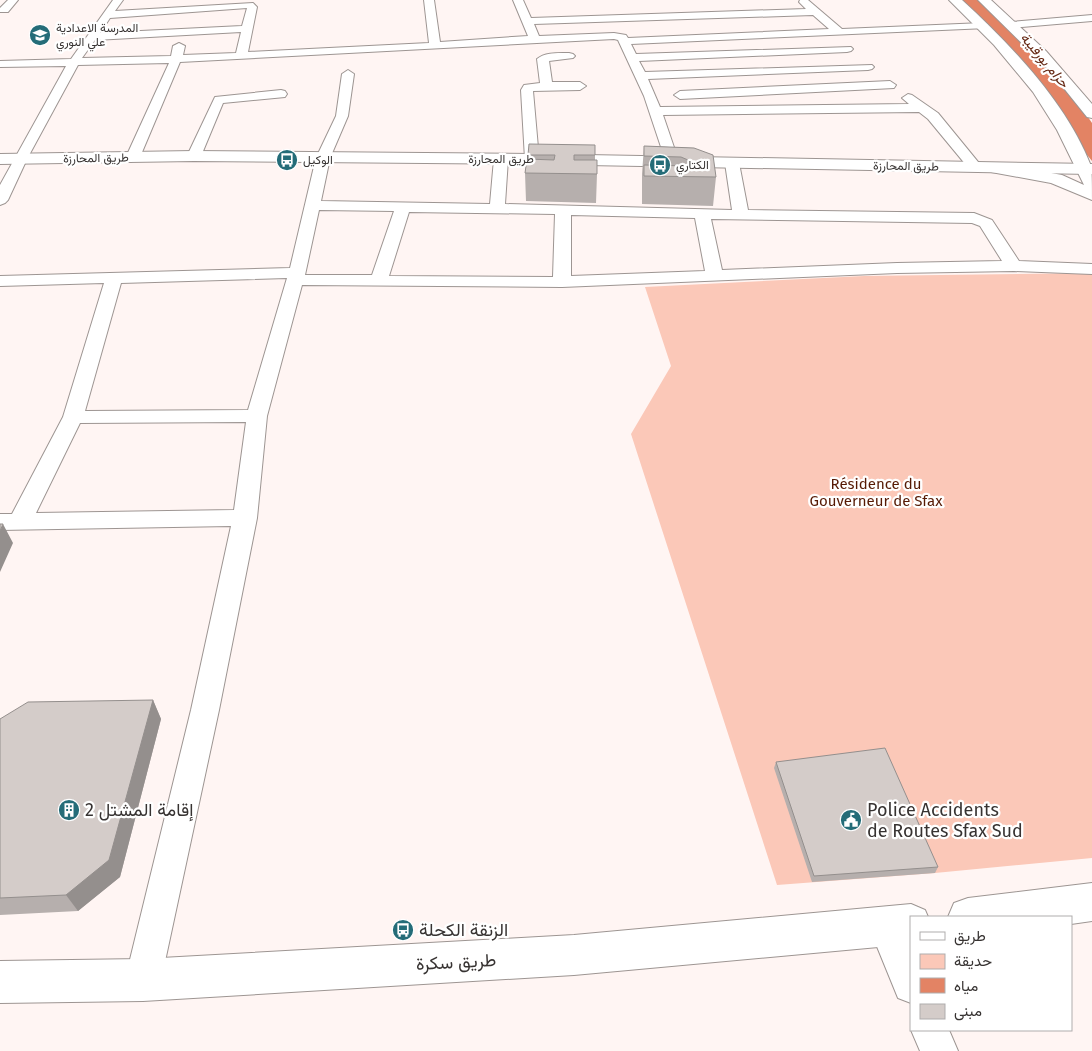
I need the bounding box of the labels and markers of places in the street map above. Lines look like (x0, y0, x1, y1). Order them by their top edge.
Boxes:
place label: المدرسة الاعدادية علي النوري (56, 21, 138, 52)
school or university icon: المدرسة الاعدادية علي النوري (28, 23, 52, 47)
bus stop icon: الوكيل (275, 148, 299, 172)
place label: الوكيل (303, 153, 333, 168)
bus stop icon: الكتاري (648, 153, 672, 177)
place label: الكتاري (676, 158, 709, 175)
building icon: إقامة المشتل 2 (57, 798, 81, 822)
place label: إقامة المشتل 2 (85, 799, 193, 822)
place label: Police Accidents de Routes Sfax Sud (867, 799, 1023, 842)
public building icon: Police Accidents de Routes Sfax Sud (839, 808, 863, 832)
bus stop icon: الزنقة الكحلة (391, 918, 415, 942)
place label: الزنقة الكحلة (419, 919, 508, 941)

